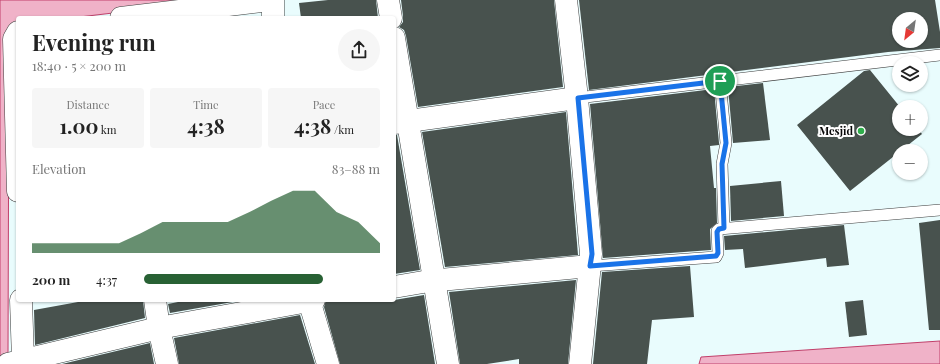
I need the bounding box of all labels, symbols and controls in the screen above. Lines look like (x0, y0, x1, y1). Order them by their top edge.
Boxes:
north arrow (892, 12, 928, 48)
map controls (892, 12, 928, 180)
text: Evening run (32, 27, 156, 57)
button: share (338, 29, 380, 71)
button: layers (892, 56, 928, 92)
text: 18:40 · 5 × 200 m (32, 57, 126, 74)
pin (703, 64, 737, 98)
icon: arrive (709, 70, 731, 92)
text: Distance (67, 97, 109, 112)
text: Time (193, 97, 219, 112)
text: Pace (313, 97, 335, 112)
button: + (892, 100, 928, 136)
text: 1.00 (59, 112, 98, 139)
text: 4:38 (187, 112, 225, 139)
text: 4:38 (294, 112, 331, 139)
text: km (98, 122, 117, 137)
text: /km (331, 122, 354, 137)
place label: Mesjid (819, 123, 853, 138)
marker: Mesjid (856, 126, 866, 136)
button: − (892, 144, 928, 180)
text: Elevation (32, 160, 86, 177)
text: 83–88 m (332, 160, 380, 177)
text: 200 m (32, 271, 70, 288)
text: 4:37 (96, 271, 117, 288)

